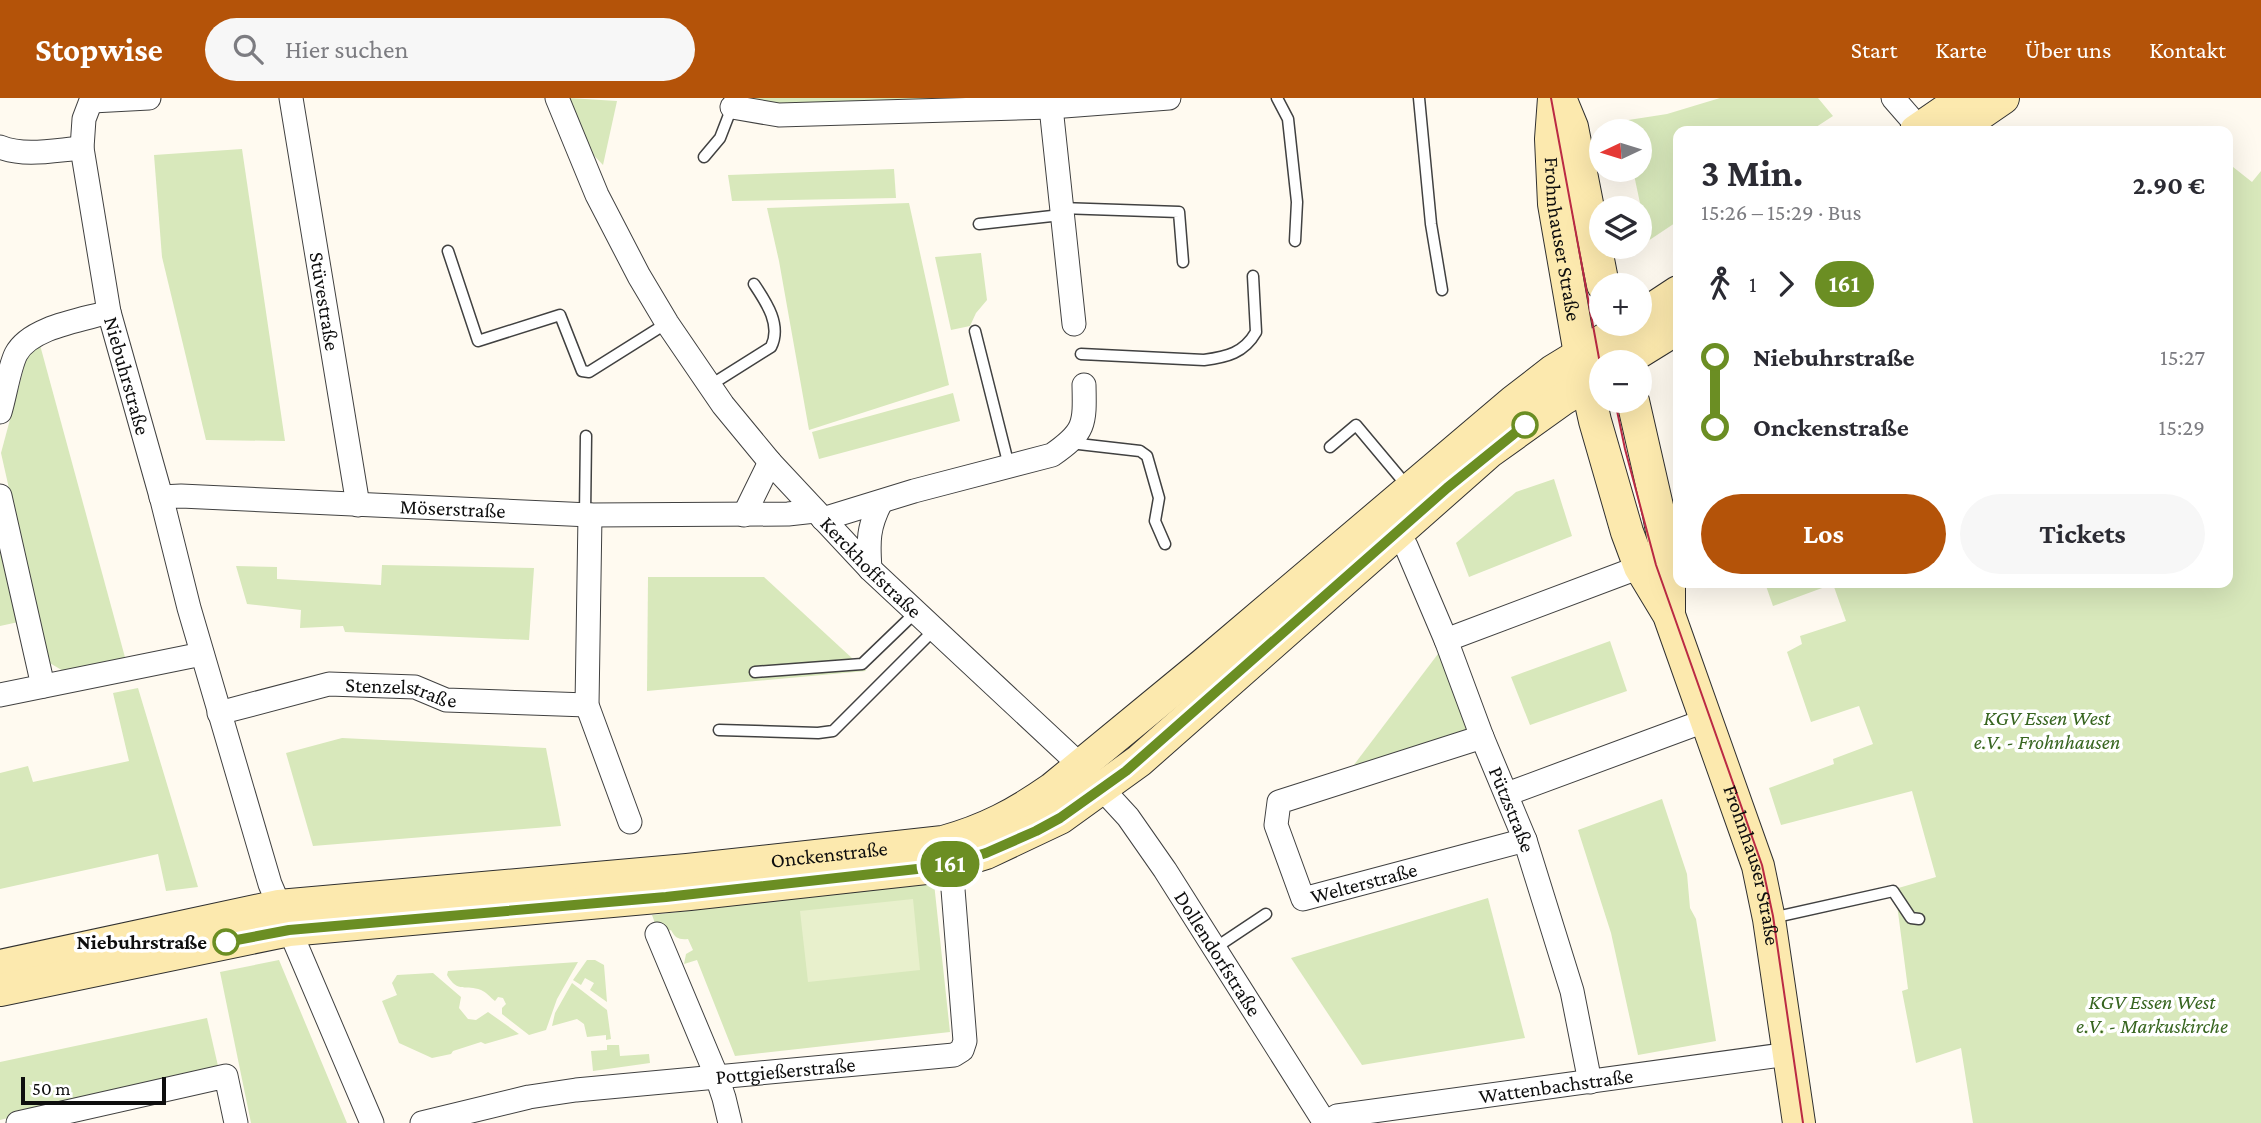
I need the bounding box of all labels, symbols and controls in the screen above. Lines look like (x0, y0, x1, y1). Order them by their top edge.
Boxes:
search box (205, 18, 695, 81)
icon: search (229, 30, 267, 68)
text: Stopwise (35, 31, 163, 68)
text: Hier suchen (285, 35, 408, 64)
text: Start (1851, 36, 1897, 63)
text: Karte (1935, 36, 1987, 63)
text: Über uns (2025, 36, 2111, 63)
text: Kontakt (2149, 36, 2226, 63)
north arrow (1589, 119, 1652, 182)
map controls (1589, 119, 1652, 413)
text: 3 Min. (1701, 152, 1803, 194)
street label: Frohnhauser Straße (1540, 156, 1586, 323)
text: 2.90 € (2133, 171, 2205, 200)
button: layers (1589, 196, 1652, 259)
text: 15:26 – 15:29 · Bus (1701, 199, 1862, 225)
street label: Stüvestraße (305, 250, 344, 352)
icon: walk (1701, 265, 1739, 303)
icon: forward (1767, 265, 1805, 303)
text: 161 (1829, 270, 1860, 297)
text: 1 (1749, 271, 1757, 297)
button: + (1589, 273, 1652, 336)
street label: Niebuhrstraße (99, 314, 155, 438)
text: Niebuhrstraße (1753, 343, 1915, 372)
text: 15:27 (2160, 344, 2205, 370)
button: − (1589, 350, 1652, 413)
unlabelled marker (1512, 412, 1538, 438)
text: Onckenstraße (1753, 413, 1909, 442)
text: 15:29 (2159, 414, 2205, 440)
street label: Möserstraße (399, 494, 506, 523)
button: Los (1701, 494, 1946, 574)
button: Tickets (1960, 494, 2205, 574)
street label: Kerckhoffstraße (815, 512, 927, 623)
street label: Stenzelstraße (345, 673, 457, 712)
park label: KGV Essen West e.V. - Frohnhausen (1974, 706, 2120, 754)
street label: Pützstraße (1484, 763, 1540, 855)
street label: Frohnhauser Straße (1718, 782, 1785, 947)
street label: Onckenstraße (770, 836, 889, 873)
line badge: 161 (910, 841, 990, 887)
text: 161 (934, 850, 966, 877)
street label: Welterstraße (1308, 857, 1420, 909)
street label: Dollendorfstraße (1169, 886, 1266, 1021)
marker: Niebuhrstraße (213, 929, 239, 955)
place label: Niebuhrstraße (76, 930, 207, 954)
park label: KGV Essen West e.V. - Markuskirche (2076, 990, 2228, 1038)
street label: Pottgießerstraße (714, 1052, 856, 1089)
street label: Wattenbachstraße (1477, 1064, 1635, 1108)
scale bar (21, 1074, 166, 1106)
text: 50 m (32, 1078, 71, 1099)

